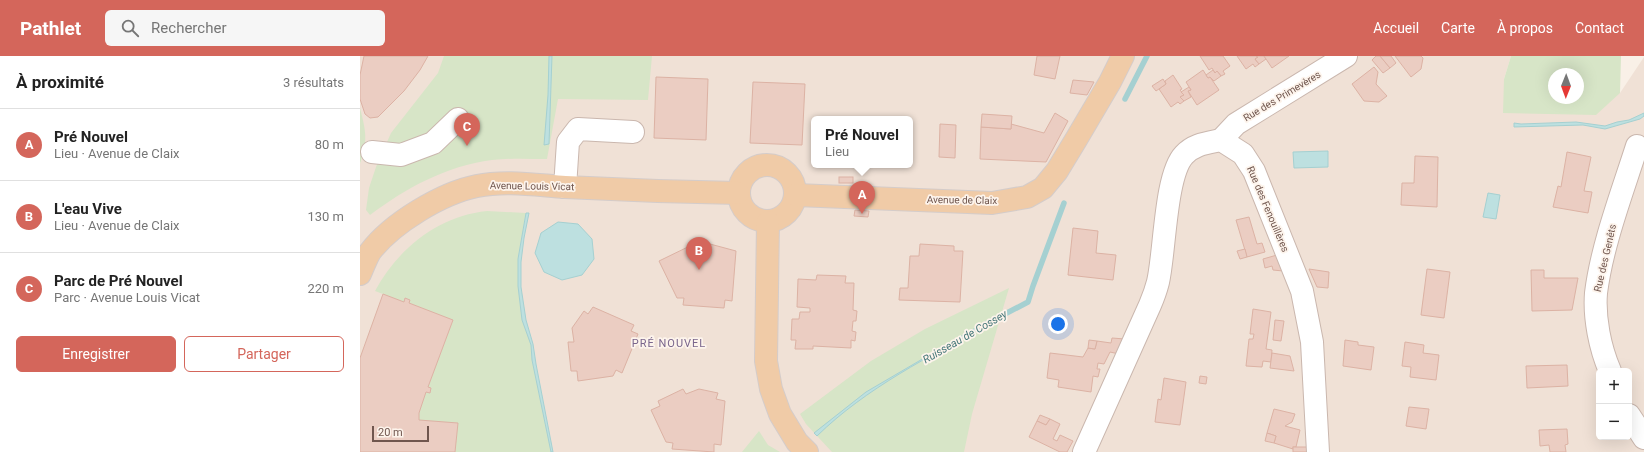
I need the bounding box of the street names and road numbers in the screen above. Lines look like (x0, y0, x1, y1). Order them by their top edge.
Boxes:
street label: Rue des Primevères (1241, 69, 1323, 123)
street label: Rue des Fenouillères (1245, 165, 1291, 253)
street label: Avenue Louis Vicat (490, 180, 574, 192)
street label: Avenue de Claix (927, 194, 997, 206)
street label: Rue des Genêts (1592, 223, 1618, 293)

